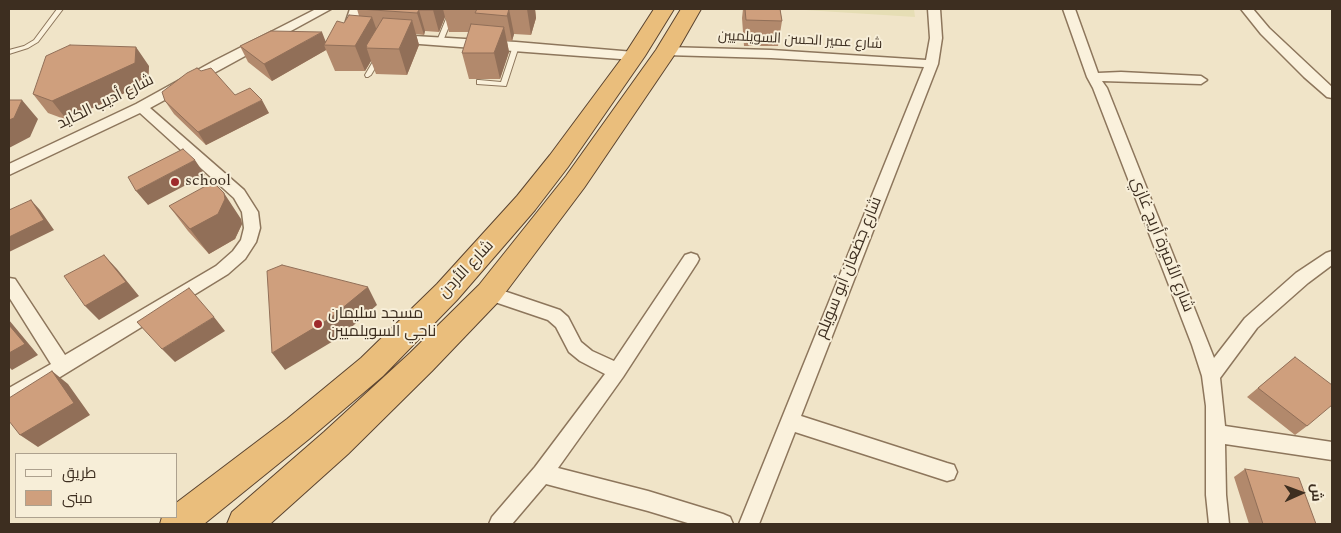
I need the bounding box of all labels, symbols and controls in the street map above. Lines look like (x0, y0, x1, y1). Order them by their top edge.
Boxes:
street label: شارع عمير الحسن السويلميين (717, 28, 883, 54)
street label: شارع أديب الكايد (55, 71, 157, 135)
place label: school (185, 172, 231, 192)
street label: شارع الأميرة أريج غازي (1125, 175, 1197, 315)
marker: school (169, 176, 181, 188)
street label: شارع جضعان أبو سويلم (813, 194, 887, 342)
street label: شارع الأردن (435, 237, 499, 303)
place label: مسجد سليمان ناجي السويلميين (328, 305, 436, 343)
marker: مسجد سليمان ناجي السويلميين (312, 318, 324, 330)
legend (15, 453, 178, 518)
text: طريق (62, 462, 96, 485)
north arrow (1276, 468, 1326, 518)
text: ش (1306, 483, 1327, 502)
text: مبنى (62, 487, 93, 510)

